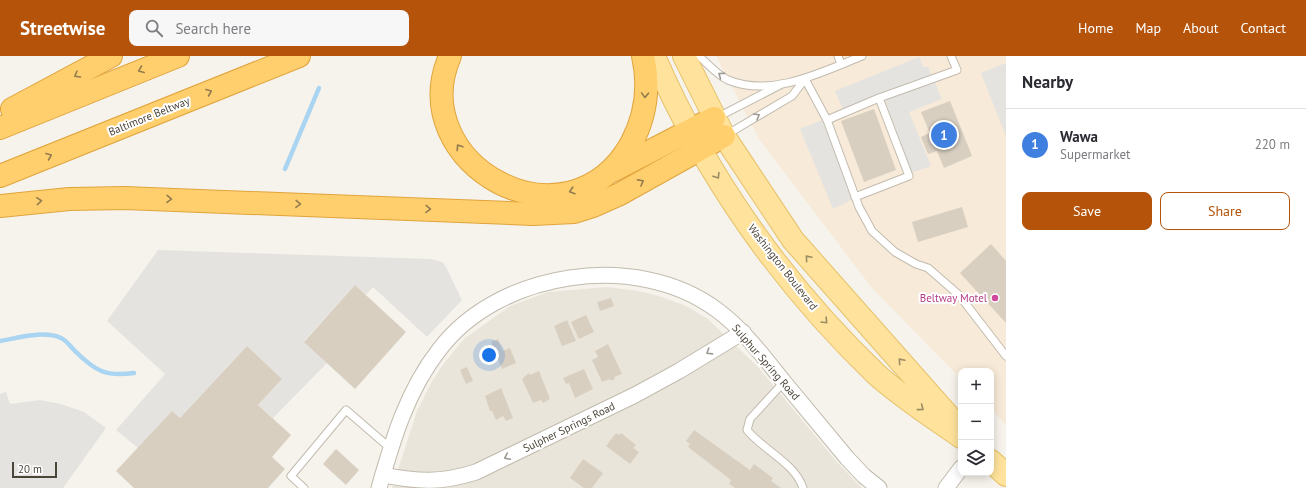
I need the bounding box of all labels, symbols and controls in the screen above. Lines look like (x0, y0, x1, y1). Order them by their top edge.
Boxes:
search box (129, 10, 409, 46)
text: Streetwise (20, 16, 105, 40)
icon: search (143, 17, 165, 39)
text: Search here (175, 19, 251, 38)
text: Home (1078, 19, 1113, 37)
text: Map (1135, 19, 1161, 37)
text: About (1183, 19, 1219, 37)
text: Contact (1241, 19, 1286, 37)
one-way arrow (138, 66, 145, 74)
one-way arrow (74, 71, 81, 78)
text: Nearby (1022, 71, 1073, 93)
one-way arrow (718, 72, 725, 80)
one-way arrow (205, 89, 212, 97)
one-way arrow (641, 92, 650, 98)
street label: Baltimore Beltway (106, 93, 193, 139)
one-way arrow (753, 113, 760, 121)
pin: 1 (931, 120, 957, 150)
text: Wawa (1060, 127, 1098, 146)
text: 1 (1031, 136, 1039, 153)
text: 220 m (1255, 136, 1290, 153)
one-way arrow (457, 145, 464, 152)
text: Supermarket (1060, 146, 1130, 163)
one-way arrow (46, 153, 53, 161)
one-way arrow (712, 172, 720, 179)
one-way arrow (637, 180, 644, 187)
one-way arrow (569, 186, 576, 195)
button: Save (1022, 192, 1152, 230)
button: Share (1160, 192, 1290, 230)
one-way arrow (166, 195, 172, 204)
one-way arrow (36, 197, 42, 206)
one-way arrow (295, 200, 301, 209)
one-way arrow (425, 205, 431, 214)
street label: Washington Boulevard (745, 221, 821, 313)
one-way arrow (805, 255, 812, 262)
place label: Beltway Motel (920, 291, 988, 305)
marker: Beltway Motel (990, 293, 1000, 303)
one-way arrow (821, 316, 828, 324)
street label: Sulphur Spring Road (729, 321, 803, 403)
your location (479, 345, 499, 365)
one-way arrow (707, 348, 714, 355)
one-way arrow (899, 359, 906, 366)
map controls (958, 368, 994, 476)
button: + (958, 368, 994, 404)
street label: Sulpher Springs Road (521, 399, 617, 455)
one-way arrow (917, 404, 924, 411)
button: − (958, 404, 994, 440)
button: layers (958, 440, 994, 476)
one-way arrow (504, 452, 512, 460)
scale bar (12, 460, 57, 479)
text: 20 m (18, 462, 42, 476)

